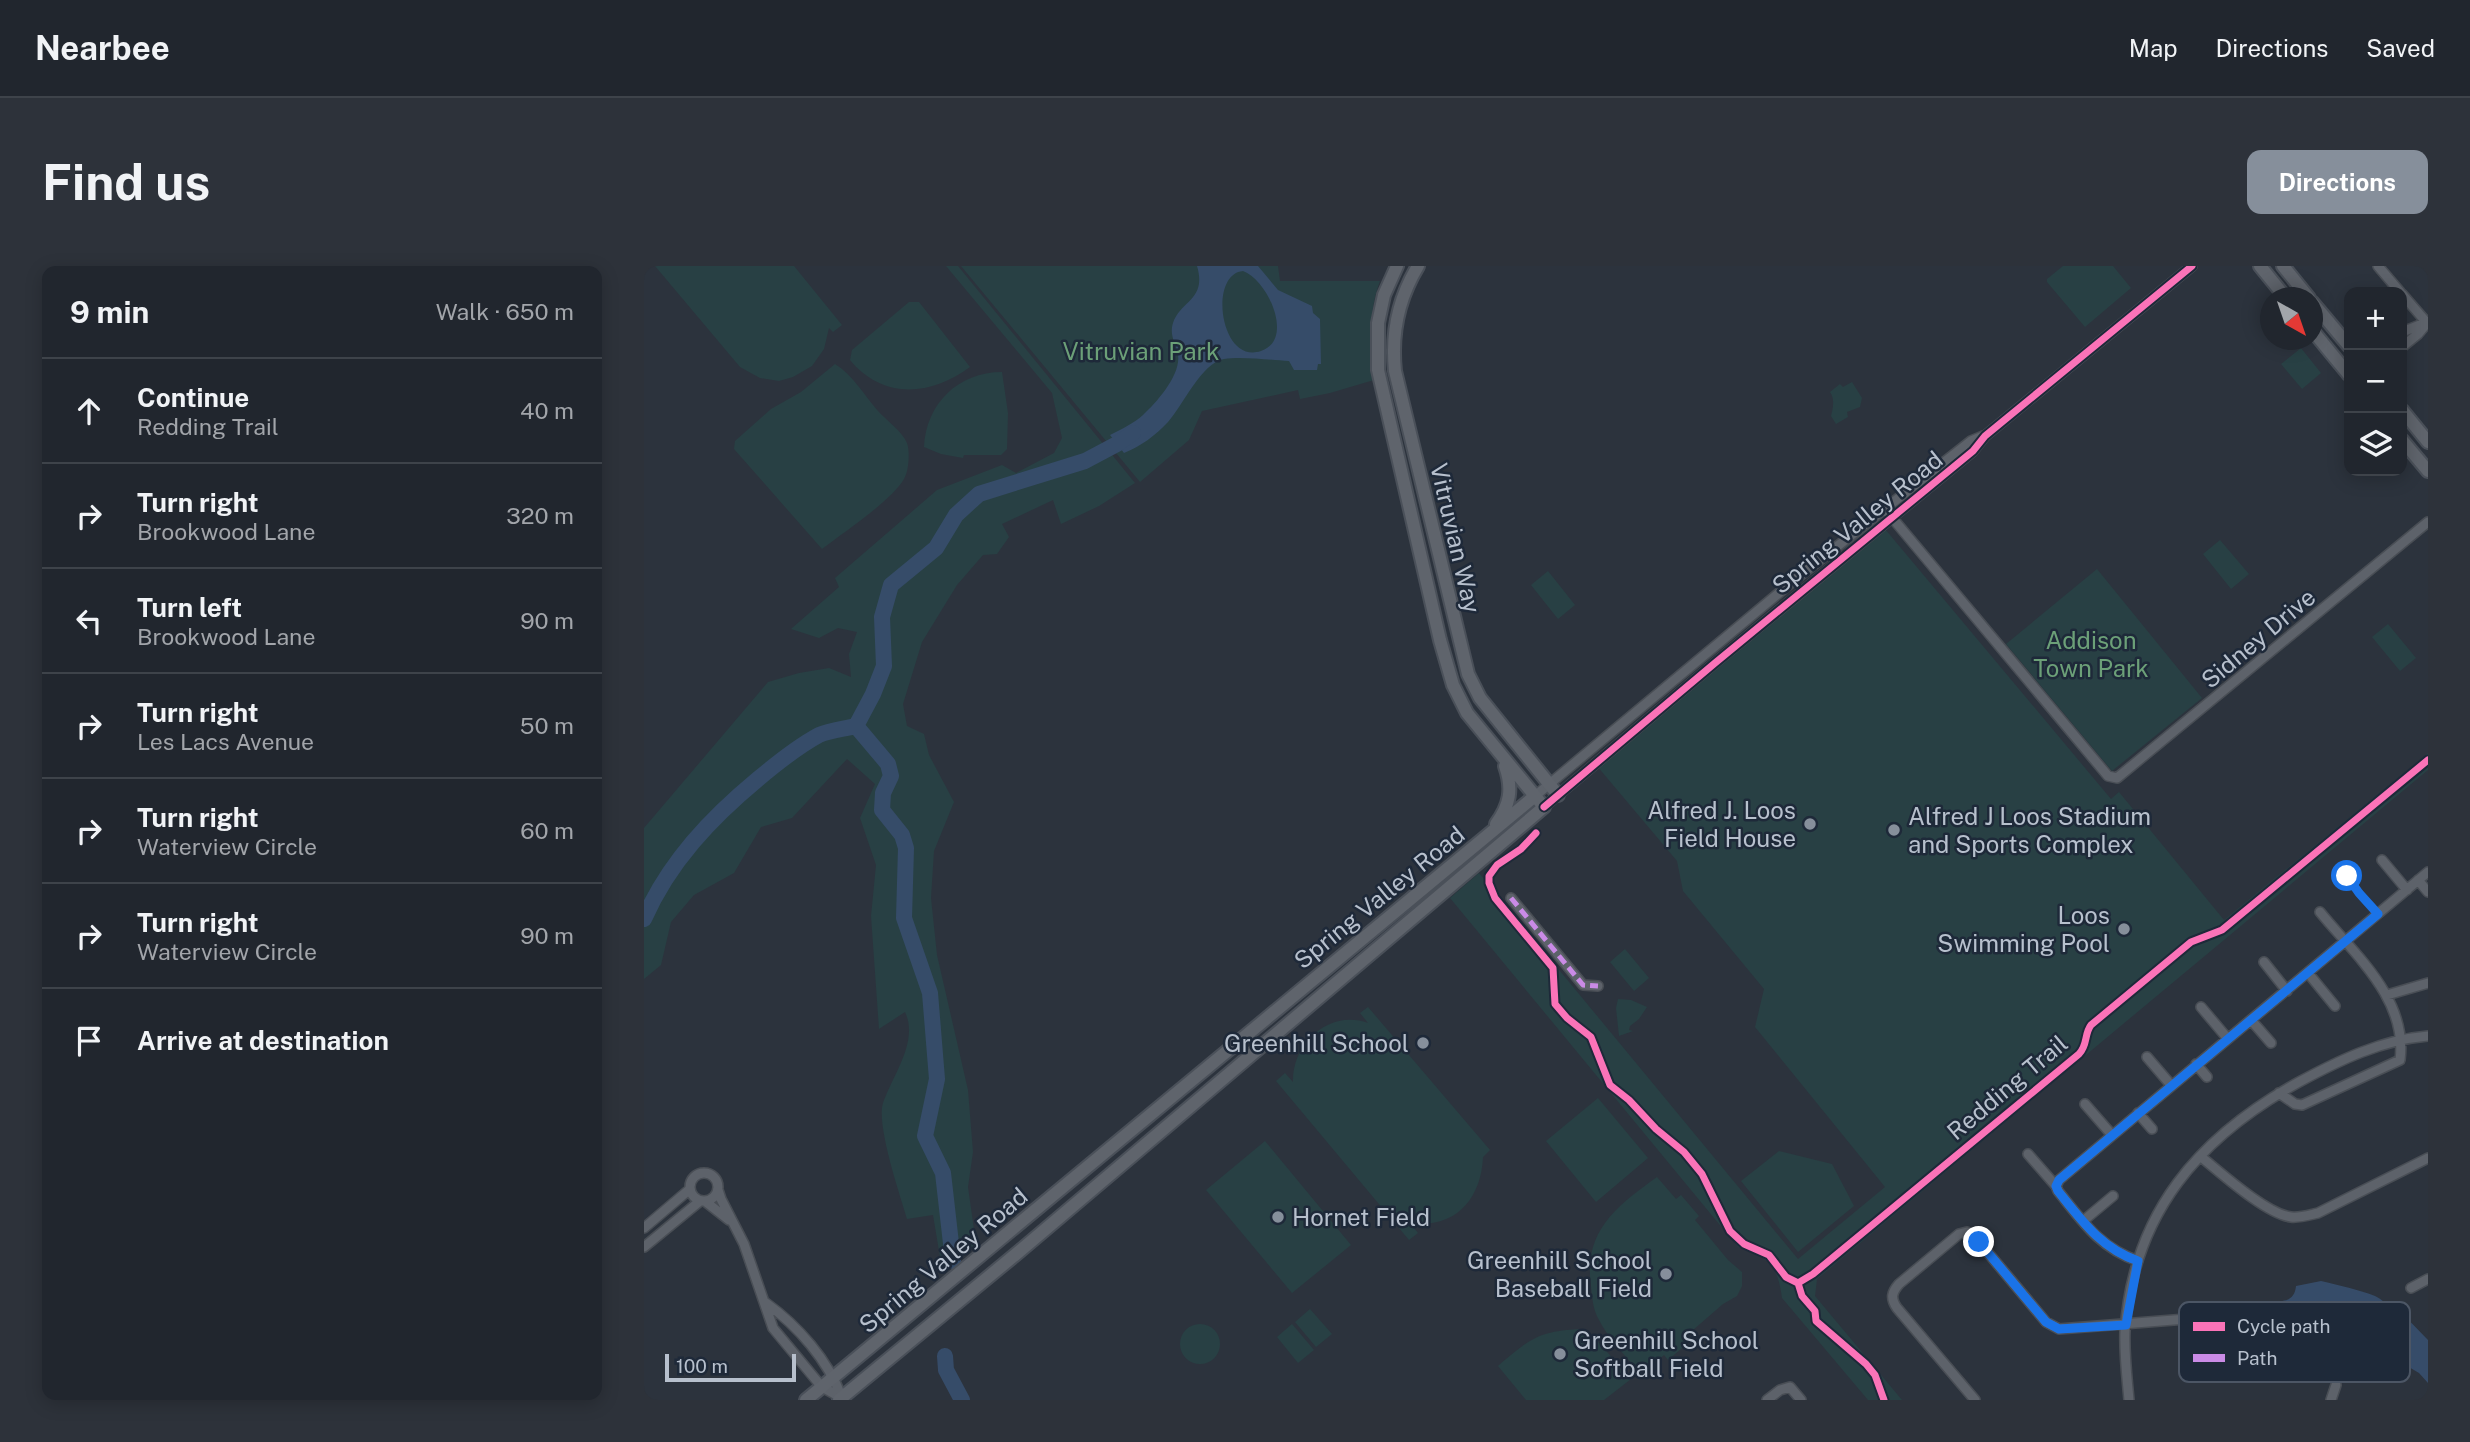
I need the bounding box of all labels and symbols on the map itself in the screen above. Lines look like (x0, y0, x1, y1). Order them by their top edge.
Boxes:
north arrow (2260, 287, 2323, 350)
park label: Vitruvian Park (1063, 337, 1219, 365)
street label: Spring Valley Road (1766, 445, 1948, 599)
street label: Vitruvian Way (1425, 460, 1487, 616)
street label: Sidney Drive (2195, 582, 2321, 694)
park label: Addison Town Park (2033, 626, 2149, 682)
place label: Alfred J. Loos Field House (1647, 796, 1796, 852)
place label: Alfred J Loos Stadium and Sports Complex (1908, 802, 2151, 858)
marker: Alfred J. Loos Field House (1802, 816, 1818, 832)
street label: Spring Valley Road (1288, 820, 1470, 974)
marker: Alfred J Loos Stadium and Sports Complex (1886, 822, 1902, 838)
route start (2331, 860, 2362, 891)
place label: Loos Swimming Pool (1937, 901, 2110, 957)
marker: Loos Swimming Pool (2116, 921, 2132, 937)
place label: Greenhill School (1224, 1029, 1409, 1057)
street label: Redding Trail (1941, 1029, 2073, 1145)
marker: Greenhill School (1415, 1035, 1431, 1051)
street label: Spring Valley Road (853, 1182, 1033, 1338)
place label: Hornet Field (1292, 1203, 1430, 1231)
marker: Hornet Field (1270, 1209, 1286, 1225)
route end (1963, 1226, 1994, 1257)
place label: Greenhill School Baseball Field (1467, 1246, 1652, 1302)
marker: Greenhill School Baseball Field (1658, 1266, 1674, 1282)
legend (2179, 1302, 2410, 1382)
text: Cycle path (2237, 1315, 2330, 1337)
place label: Greenhill School Softball Field (1574, 1326, 1759, 1382)
marker: Greenhill School Softball Field (1552, 1346, 1568, 1362)
text: Path (2237, 1347, 2277, 1369)
scale bar (665, 1351, 796, 1383)

